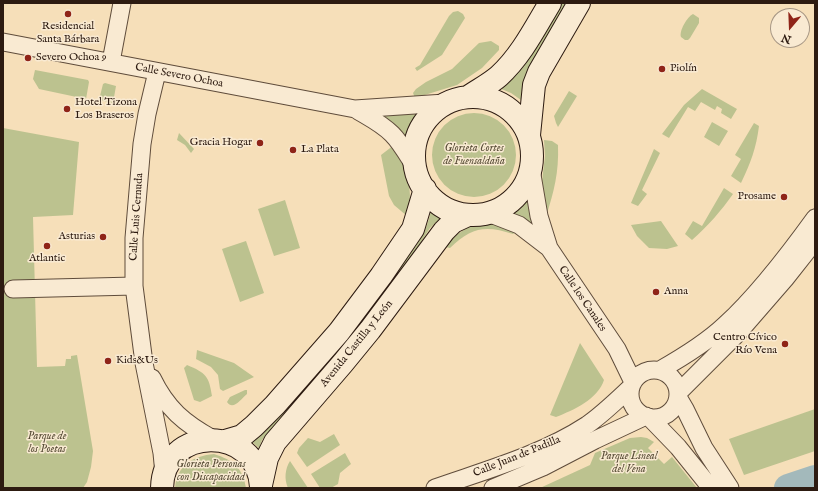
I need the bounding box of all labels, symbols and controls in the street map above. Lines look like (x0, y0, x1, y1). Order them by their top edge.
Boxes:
north arrow (770, 8, 810, 48)
marker: Residencial Santa Bárbara (63, 9, 73, 19)
place label: Residencial Santa Bárbara (37, 20, 99, 46)
text: N (780, 30, 793, 47)
place label: Severo Ochoa 9 (36, 51, 106, 65)
marker: Severo Ochoa 9 (23, 53, 33, 63)
street label: Calle Severo Ochoa (134, 61, 224, 91)
place label: Piolín (670, 62, 697, 76)
marker: Piolín (657, 64, 667, 74)
place label: Hotel Tizona Los Braseros (75, 96, 137, 122)
marker: Hotel Tizona Los Braseros (62, 104, 72, 114)
place label: Gracia Hogar (190, 136, 252, 150)
marker: Gracia Hogar (255, 138, 265, 148)
park label: Glorieta Cortes de Fuensaldaña (443, 142, 505, 168)
place label: La Plata (301, 143, 339, 157)
marker: La Plata (288, 145, 298, 155)
street label: Calle Luis Cernuda (127, 173, 147, 261)
place label: Prosame (738, 190, 776, 204)
marker: Prosame (779, 192, 789, 202)
place label: Asturias (59, 230, 95, 244)
marker: Asturias (98, 232, 108, 242)
marker: Atlantic (42, 241, 52, 251)
place label: Atlantic (29, 252, 65, 266)
street label: Calle los Canales (555, 264, 609, 334)
place label: Anna (664, 285, 688, 299)
marker: Anna (651, 287, 661, 297)
street label: Avenida Castilla y León (318, 298, 396, 390)
place label: Centro Cívico Río Vena (713, 331, 777, 357)
marker: Centro Cívico Río Vena (780, 339, 790, 349)
place label: Kids&Us (116, 354, 158, 368)
marker: Kids&Us (103, 356, 113, 366)
park label: Parque de los Poetas (28, 430, 66, 456)
street label: Calle Juan de Padilla (471, 433, 563, 481)
park label: Parque Lineal del Vena (601, 450, 657, 476)
park label: Glorieta Personas con Discapacidad (176, 458, 246, 484)

